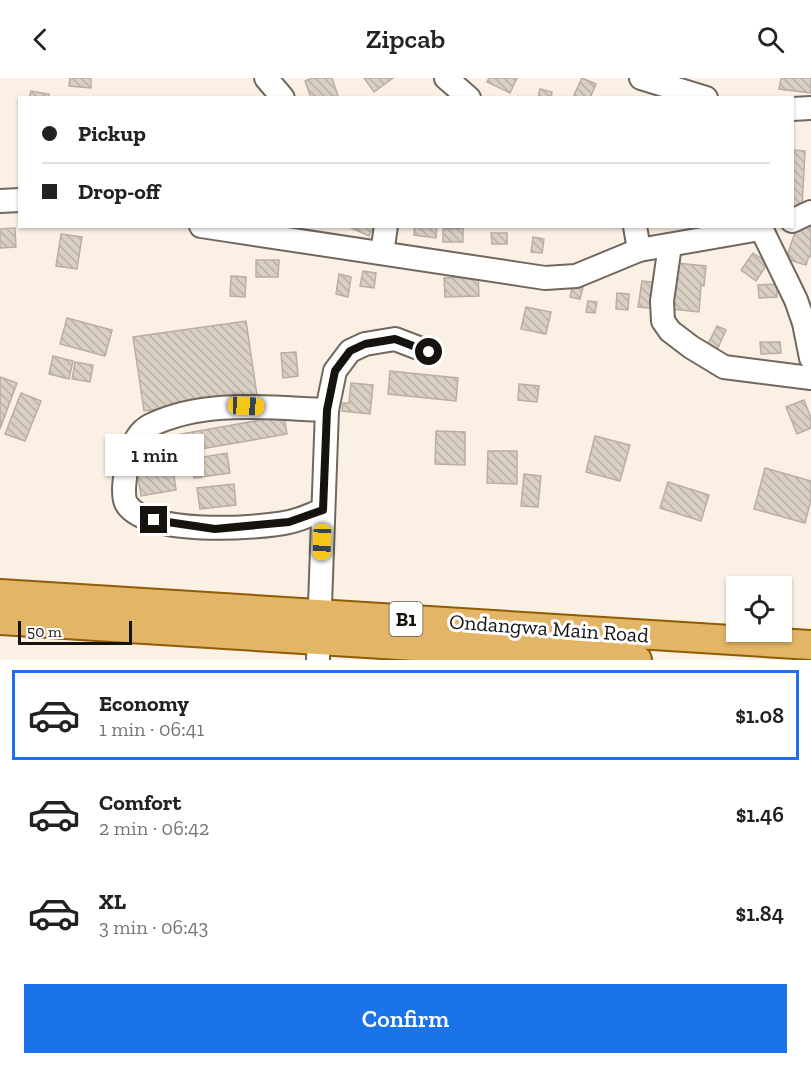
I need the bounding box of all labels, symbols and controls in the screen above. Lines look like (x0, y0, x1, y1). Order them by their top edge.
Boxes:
icon: back (24, 23, 57, 56)
text: Zipcab (366, 23, 445, 55)
icon: search (754, 23, 787, 56)
text: Pickup (78, 120, 146, 147)
text: Drop-off (78, 178, 160, 205)
route start (415, 338, 442, 365)
car (228, 396, 264, 416)
callout: 1 min (104, 433, 204, 475)
text: 1 min (131, 443, 178, 467)
route end (140, 506, 167, 533)
car (312, 524, 332, 560)
map controls (726, 576, 792, 642)
button: locate (726, 576, 792, 642)
road number: B1 (390, 602, 422, 636)
street label: Ondangwa Main Road (448, 609, 650, 647)
scale bar (18, 618, 132, 646)
text: 50 m (27, 622, 62, 641)
icon: car (27, 688, 81, 742)
text: Economy (99, 690, 189, 717)
text: $1.08 (735, 702, 784, 729)
text: 1 min · 06:41 (99, 717, 204, 741)
icon: car (27, 787, 81, 841)
text: Comfort (99, 789, 181, 816)
text: $1.46 (736, 801, 784, 828)
text: 2 min · 06:42 (99, 816, 209, 840)
icon: car (27, 886, 81, 940)
text: XL (99, 888, 126, 915)
text: $1.84 (736, 900, 784, 927)
text: 3 min · 06:43 (99, 915, 208, 939)
button: Confirm (24, 984, 787, 1053)

